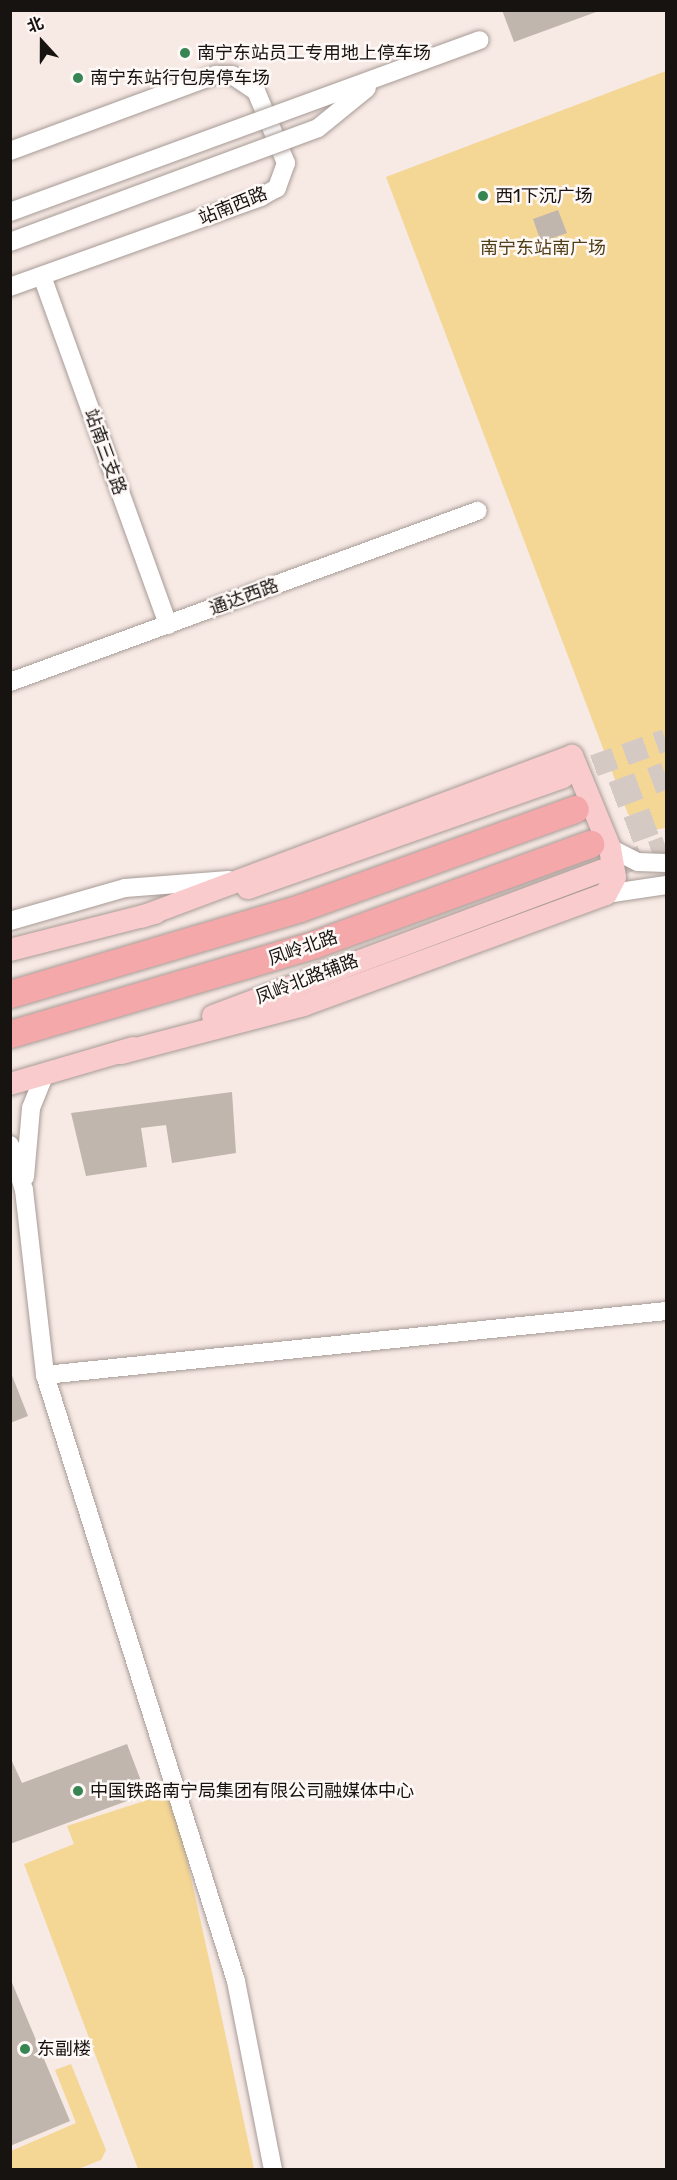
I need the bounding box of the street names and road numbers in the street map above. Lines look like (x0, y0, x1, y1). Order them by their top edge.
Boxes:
street label: 站南西路 (196, 183, 270, 229)
street label: 站南三支路 (79, 406, 131, 498)
street label: 通达西路 (206, 575, 282, 619)
street label: 凤岭北路 (265, 926, 341, 970)
street label: 凤岭北路辅路 (253, 950, 361, 1008)

